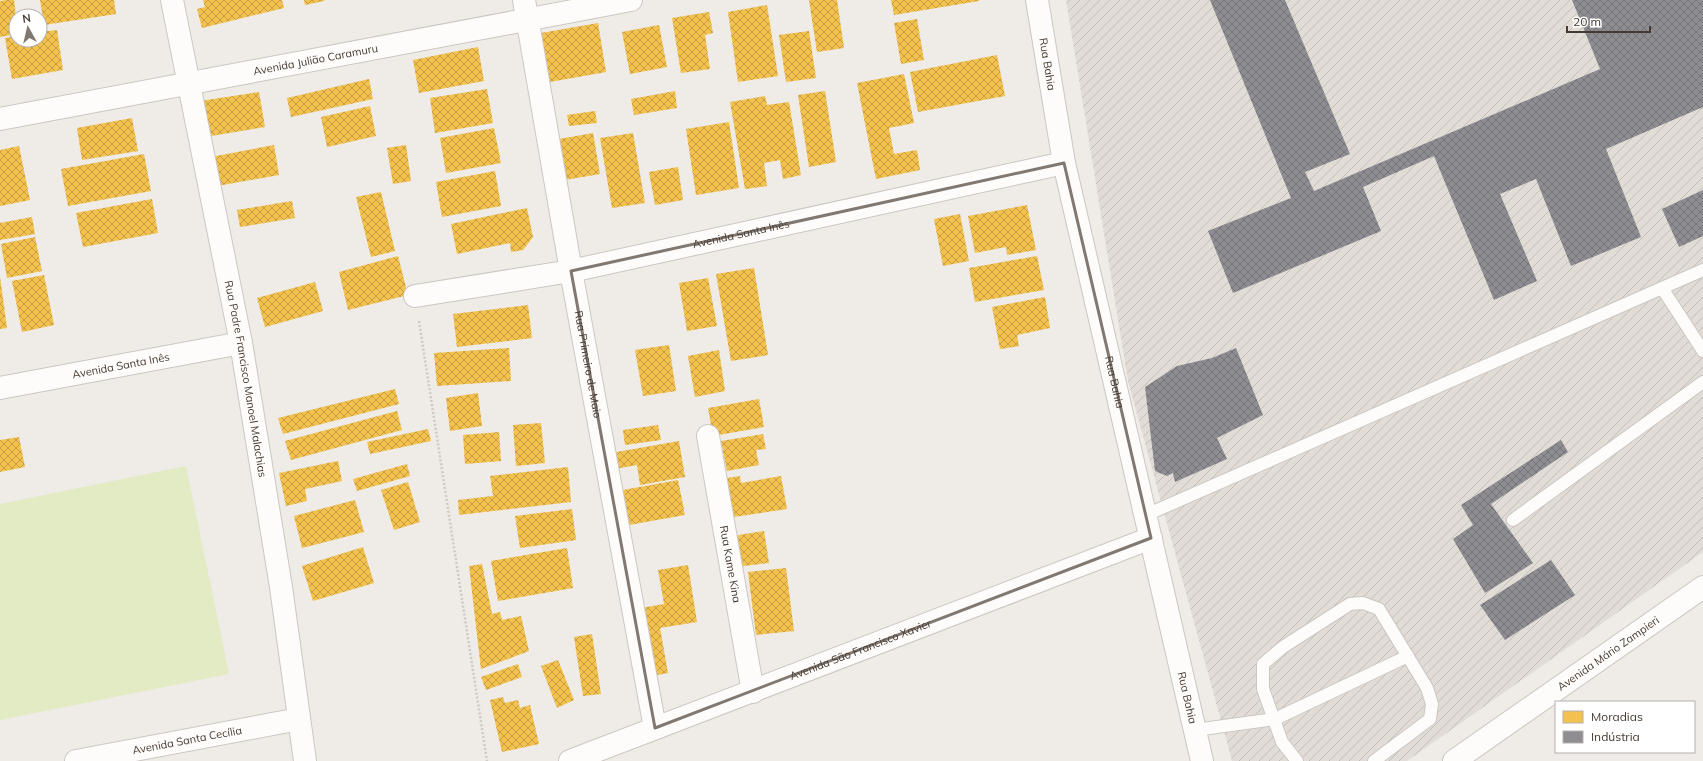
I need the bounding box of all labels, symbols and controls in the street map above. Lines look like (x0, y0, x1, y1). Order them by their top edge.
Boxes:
north arrow (8, 8, 48, 48)
scale bar (1567, 8, 1650, 34)
text: N (22, 11, 32, 26)
text: 20 m (1573, 14, 1601, 29)
street label: Rua Bahia (1036, 37, 1059, 92)
street label: Avenida Julião Caramuru (252, 41, 379, 78)
street label: Avenida Santa Inês (691, 216, 791, 251)
street label: Rua Padre Francisco Manoel Malachias (222, 279, 270, 478)
street label: Rua Primeiro de Maio (571, 310, 605, 419)
street label: Avenida Santa Inês (71, 349, 171, 381)
street label: Rua Bahia (1102, 355, 1127, 410)
street label: Rua Kame Kina (717, 524, 744, 604)
street label: Avenida Mário Zampieri (1554, 613, 1662, 694)
street label: Avenida São Francisco Xavier (788, 616, 933, 683)
street label: Rua Bahia (1175, 670, 1200, 725)
legend (1555, 701, 1695, 753)
text: Moradias (1591, 709, 1643, 724)
street label: Avenida Santa Cecília (131, 723, 243, 757)
text: Indústria (1591, 729, 1640, 744)

